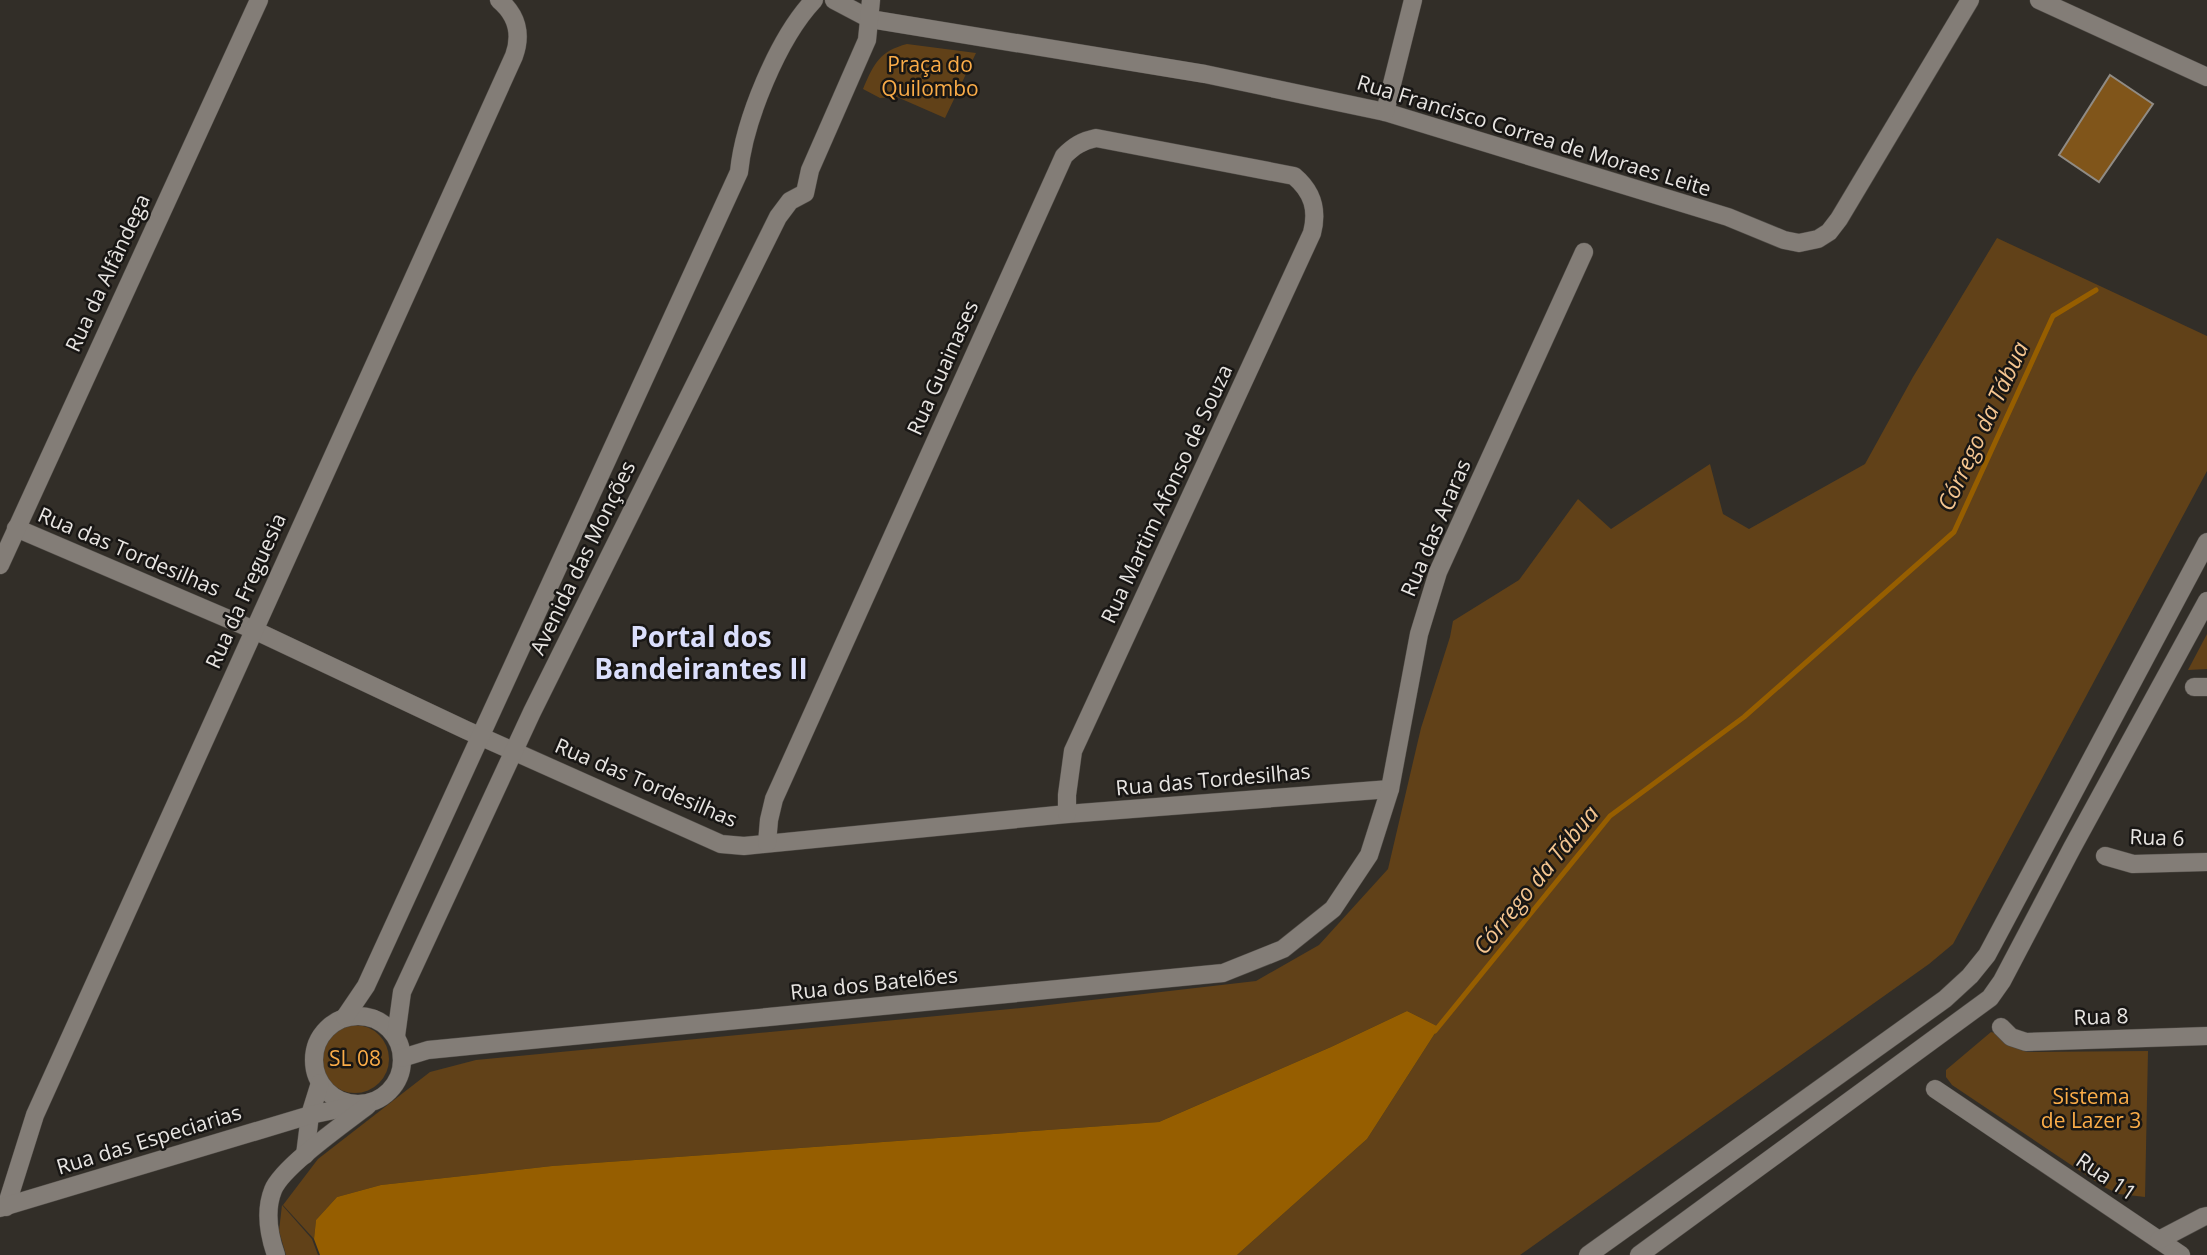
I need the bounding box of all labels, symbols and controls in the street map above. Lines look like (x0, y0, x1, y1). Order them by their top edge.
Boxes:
park label: Praça do Quilombo (881, 50, 979, 102)
street label: Rua Francisco Correa de Moraes Leite (1354, 68, 1715, 202)
street label: Rua da Alfândega (58, 189, 156, 356)
street label: Rua Guainases (900, 296, 984, 439)
water label: Córrego da Tábua (1929, 336, 2035, 515)
street label: Rua Martim Afonso de Souza (1094, 360, 1238, 627)
street label: Rua das Araras (1394, 455, 1477, 601)
street label: Avenida das Monções (523, 456, 641, 659)
street label: Rua das Tordesilhas (34, 500, 225, 602)
street label: Rua da Freguesia (198, 509, 292, 673)
district label: Portal dos Bandeirantes II (594, 617, 808, 687)
street label: Rua das Tordesilhas (551, 731, 742, 833)
street label: Rua das Tordesilhas (1114, 757, 1312, 801)
water label: Córrego da Tábua (1465, 798, 1605, 961)
street label: Rua 6 (2129, 822, 2185, 852)
street label: Rua dos Batelões (789, 960, 959, 1006)
street label: Rua 8 (2073, 1001, 2129, 1031)
park label: SL 08 (329, 1044, 381, 1072)
park label: Sistema de Lazer 3 (2041, 1082, 2141, 1134)
street label: Rua das Especiarias (53, 1098, 245, 1180)
street label: Rua 11 (2071, 1146, 2142, 1207)

